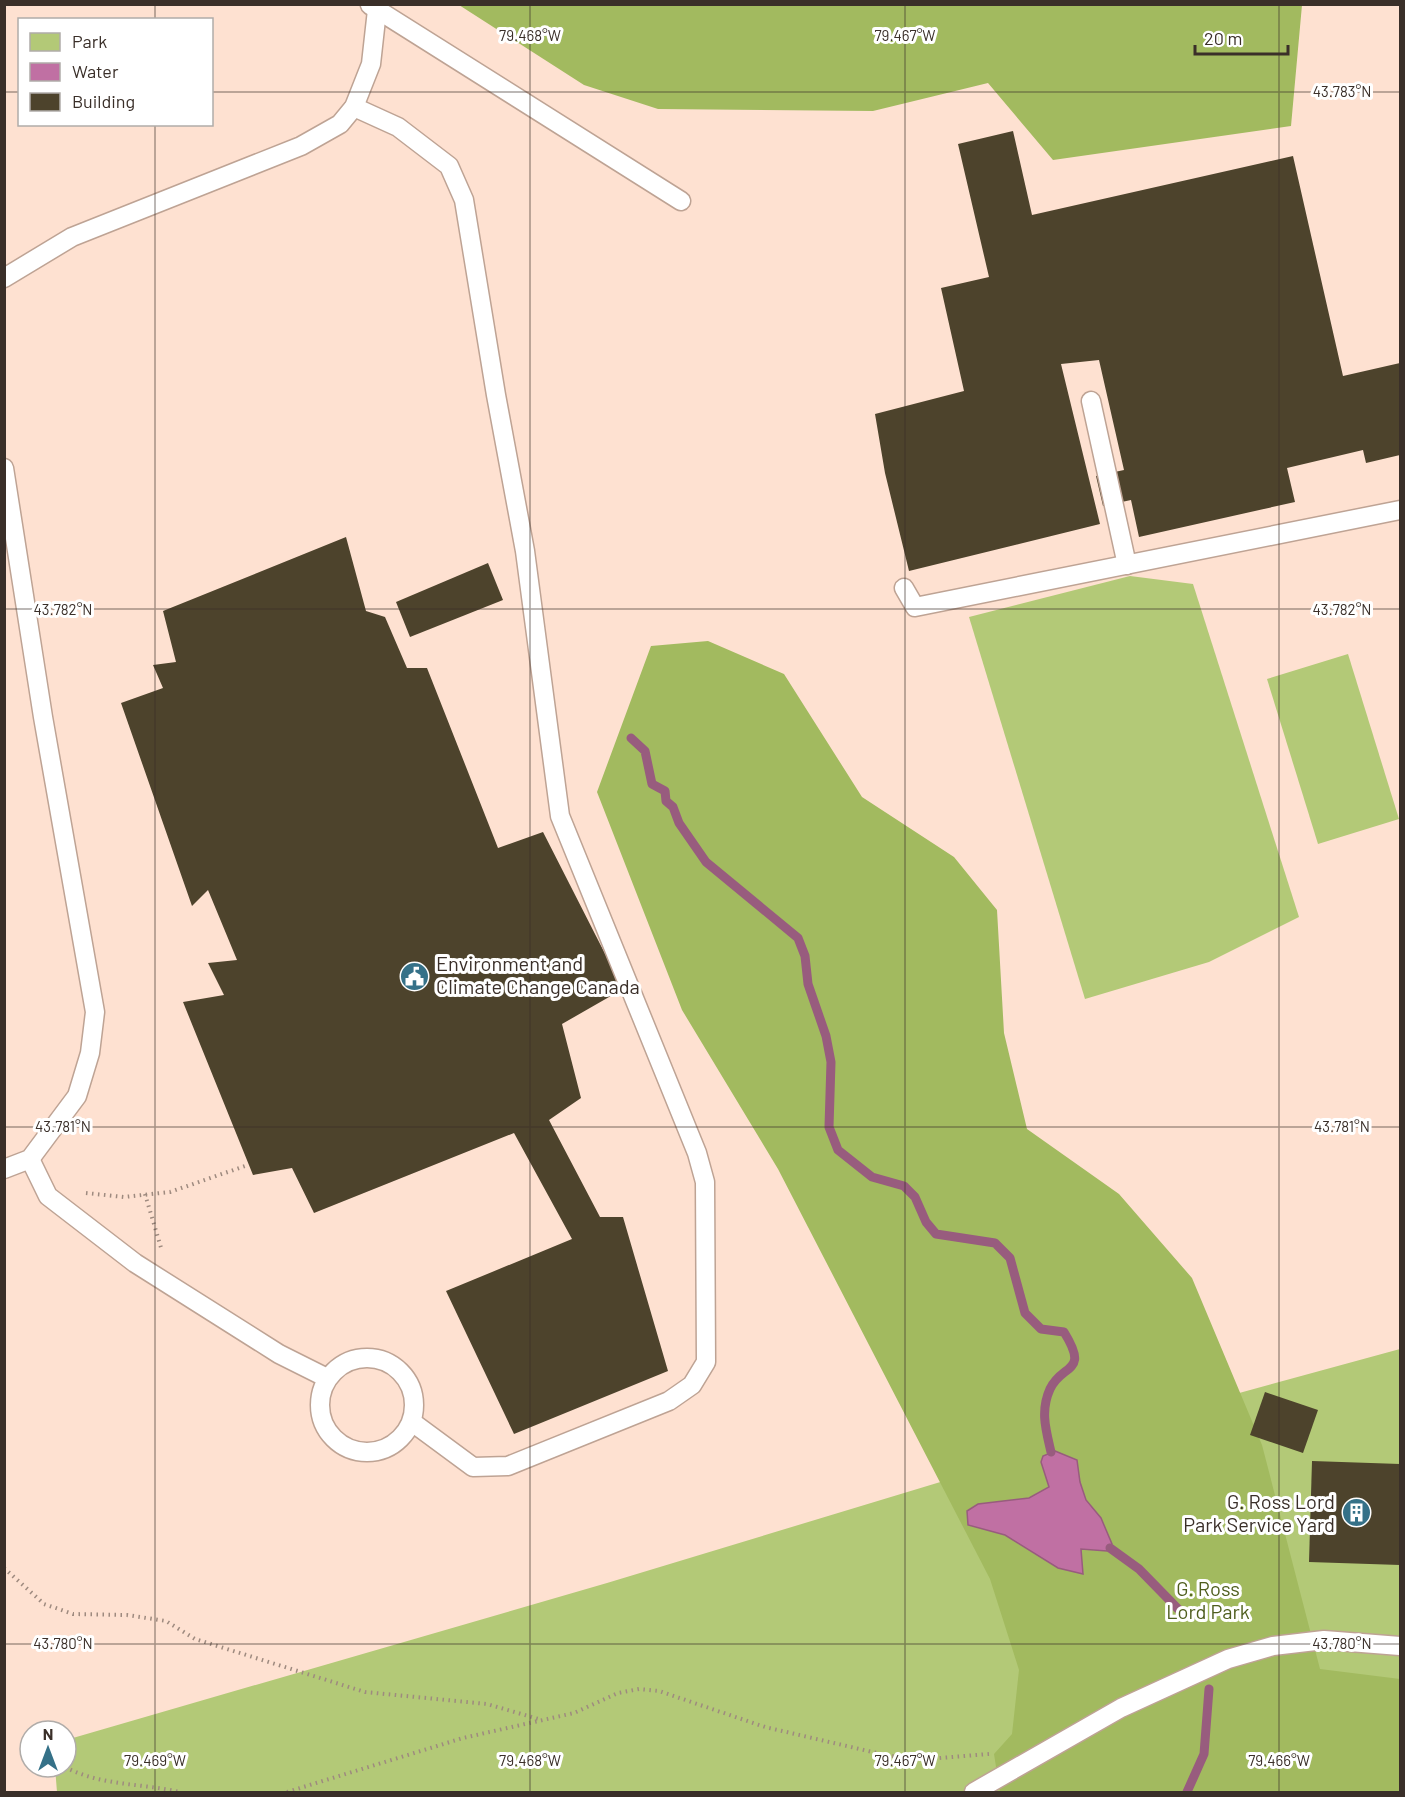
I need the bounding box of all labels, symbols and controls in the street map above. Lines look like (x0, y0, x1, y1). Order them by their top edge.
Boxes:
legend (18, 18, 213, 126)
scale bar (1195, 18, 1288, 56)
text: 79.468°W (499, 26, 561, 44)
text: 79.467°W (874, 26, 936, 44)
text: 20 m (1204, 27, 1242, 49)
text: Park (72, 30, 107, 52)
text: Water (72, 60, 119, 82)
text: 43.783°N (1313, 82, 1371, 100)
text: Building (72, 90, 135, 112)
text: 43.782°N (34, 600, 92, 618)
text: 43.782°N (1313, 600, 1371, 618)
place label: Environment and Climate Change Canada (436, 951, 640, 998)
public building icon: Environment and Climate Change Canada (399, 960, 431, 992)
text: 43.781°N (35, 1117, 91, 1135)
text: 43.781°N (1314, 1117, 1370, 1135)
place label: G. Ross Lord Park Service Yard (1183, 1489, 1335, 1536)
building icon: G. Ross Lord Park Service Yard (1340, 1497, 1372, 1529)
park label: G. Ross Lord Park (1166, 1576, 1250, 1623)
text: 43.780°N (33, 1634, 93, 1652)
text: 43.780°N (1312, 1634, 1372, 1652)
north arrow (18, 1719, 78, 1779)
text: N (43, 1724, 53, 1743)
text: 79.469°W (124, 1751, 186, 1769)
text: 79.468°W (499, 1751, 561, 1769)
text: 79.467°W (874, 1751, 936, 1769)
text: 79.466°W (1248, 1751, 1310, 1769)

